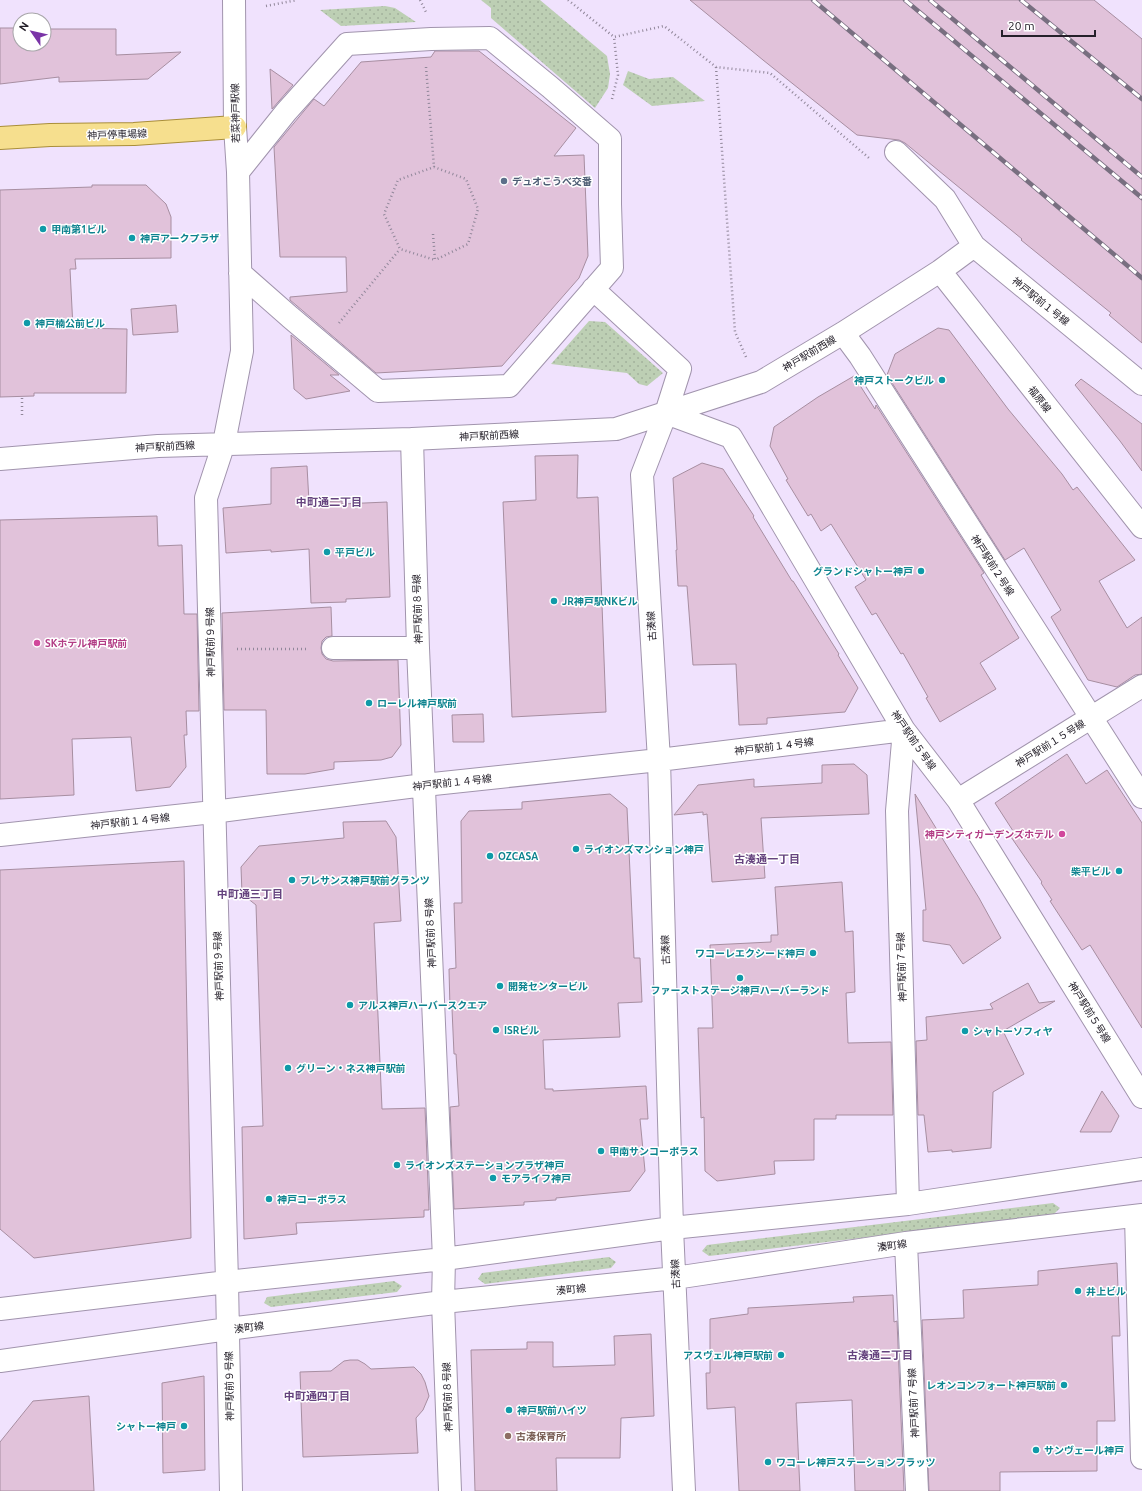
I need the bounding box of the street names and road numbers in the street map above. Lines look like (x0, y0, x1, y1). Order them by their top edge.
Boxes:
street label: 若菜神戸駅線 (229, 83, 242, 143)
street label: 神戸停車場線 (87, 128, 147, 141)
street label: 神戸駅前１号線 (1010, 275, 1071, 328)
street label: 神戸駅前西線 (781, 333, 838, 374)
street label: 福原線 (1026, 384, 1053, 415)
street label: 神戸駅前西線 (459, 428, 519, 443)
street label: 神戸駅前西線 (135, 439, 195, 454)
street label: 神戸駅前２号線 (969, 533, 1016, 598)
street label: 神戸駅前８号線 (411, 574, 424, 644)
street label: 神戸駅前９号線 (204, 607, 217, 677)
street label: 古湊線 (645, 611, 658, 641)
street label: 神戸駅前５号線 (889, 708, 938, 772)
street label: 神戸駅前１５号線 (1013, 718, 1087, 769)
street label: 神戸駅前１４号線 (734, 736, 814, 757)
street label: 神戸駅前１４号線 (412, 773, 492, 792)
street label: 神戸駅前１４号線 (90, 812, 170, 831)
street label: 神戸駅前８号線 (423, 898, 438, 968)
street label: 神戸駅前９号線 (212, 931, 225, 1001)
street label: 神戸駅前７号線 (895, 932, 908, 1002)
street label: 古湊線 (659, 935, 672, 965)
street label: 神戸駅前５号線 (1066, 980, 1113, 1045)
street label: 湊町線 (876, 1238, 908, 1253)
street label: 古湊線 (669, 1259, 682, 1289)
street label: 湊町線 (556, 1282, 587, 1297)
street label: 湊町線 (234, 1320, 265, 1335)
street label: 神戸駅前９号線 (223, 1351, 236, 1421)
street label: 神戸駅前８号線 (441, 1362, 454, 1432)
street label: 神戸駅前７号線 (906, 1368, 921, 1438)

